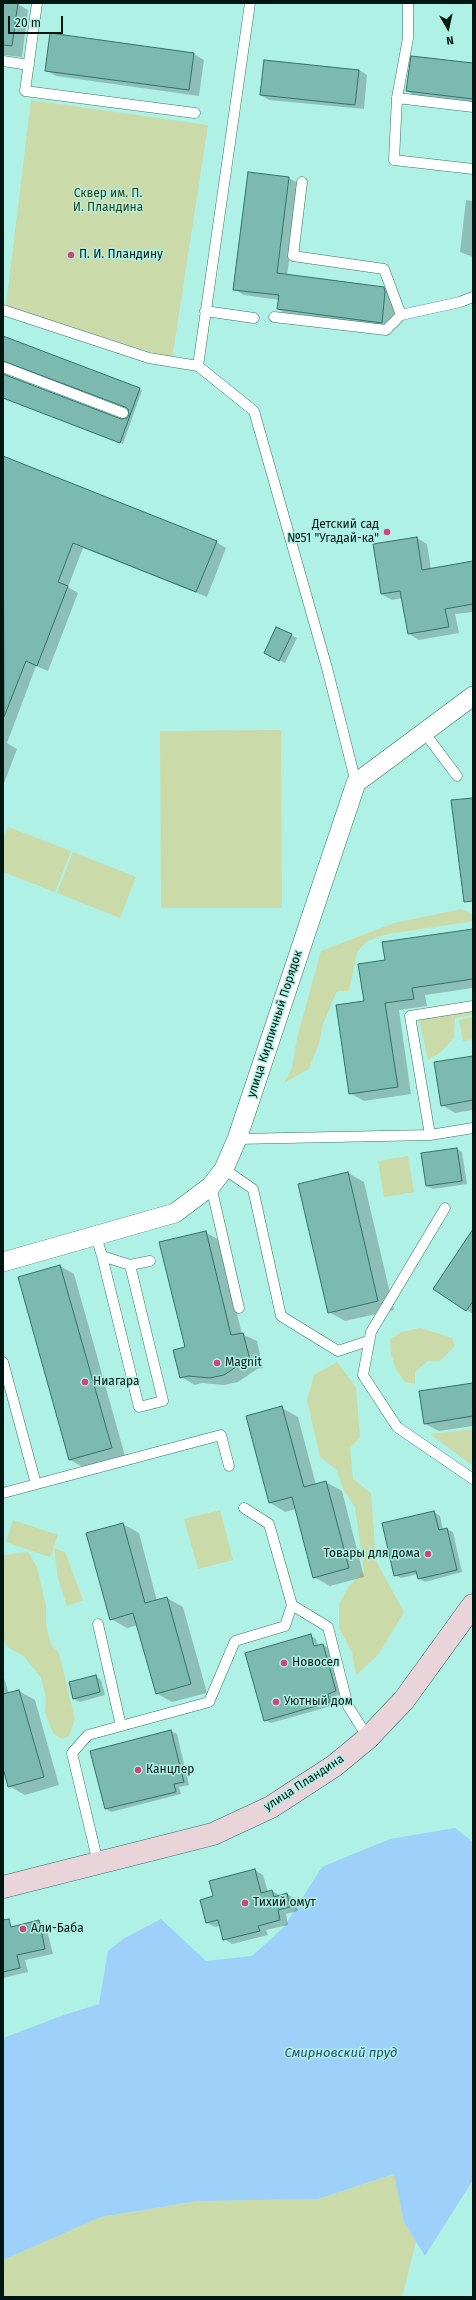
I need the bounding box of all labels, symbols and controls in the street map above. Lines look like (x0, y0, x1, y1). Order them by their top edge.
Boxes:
scale bar (10, 8, 65, 34)
north arrow (428, 8, 468, 48)
text: 20 m (15, 16, 41, 30)
text: N (445, 33, 455, 47)
park label: Сквер им. П. И. Пландина (73, 187, 143, 215)
place label: П. И. Пландину (79, 248, 163, 262)
marker: П. И. Пландину (66, 250, 76, 260)
place label: Детский сад №51 "Угадай-ка" (287, 518, 379, 546)
marker: Детский сад №51 "Угадай-ка" (382, 527, 392, 537)
street label: улица Кирпичный Порядок (244, 949, 306, 1099)
place label: Magnit (225, 1356, 262, 1370)
marker: Magnit (212, 1358, 222, 1368)
place label: Ниагара (93, 1375, 140, 1389)
marker: Ниагара (80, 1377, 90, 1387)
place label: Товары для дома (323, 1547, 420, 1561)
marker: Товары для дома (423, 1549, 433, 1559)
place label: Новосел (292, 1656, 340, 1670)
marker: Новосел (279, 1658, 289, 1668)
place label: Уютный дом (284, 1695, 353, 1709)
marker: Уютный дом (271, 1697, 281, 1707)
street label: улица Пландина (261, 1752, 347, 1814)
place label: Канцлер (146, 1763, 194, 1777)
marker: Канцлер (133, 1765, 143, 1775)
place label: Тихий омут (253, 1896, 316, 1910)
marker: Тихий омут (240, 1898, 250, 1908)
place label: Али-Баба (31, 1922, 84, 1936)
marker: Али-Баба (18, 1924, 28, 1934)
water label: Смирновский пруд (285, 2045, 397, 2061)

